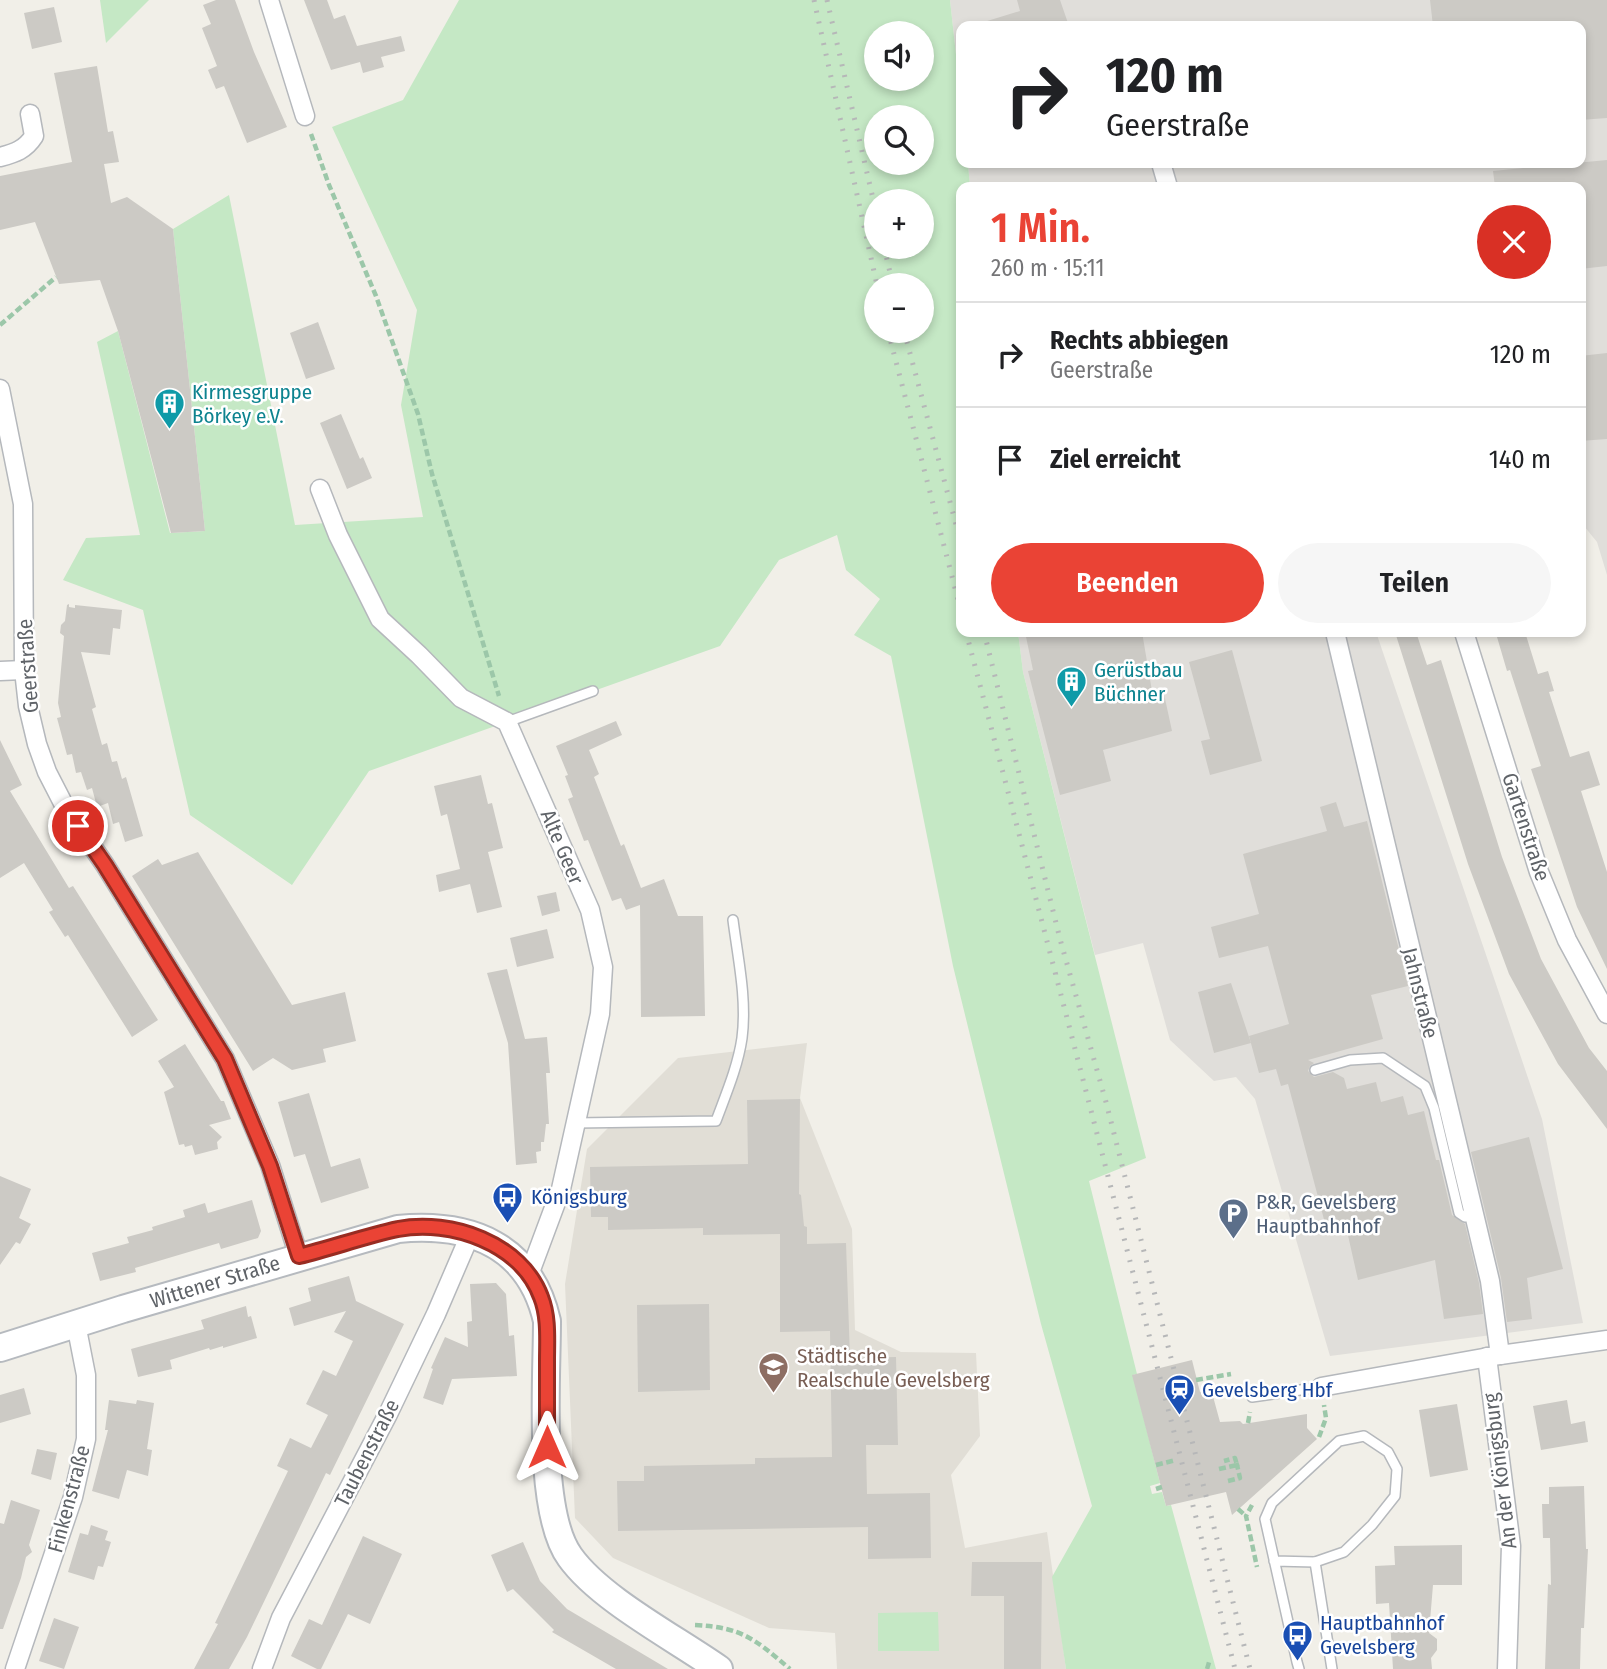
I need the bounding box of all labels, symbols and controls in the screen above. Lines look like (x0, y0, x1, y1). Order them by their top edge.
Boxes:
map controls (864, 21, 934, 343)
button: sound (864, 21, 934, 91)
text: 120 m (1106, 46, 1224, 105)
icon: right (991, 49, 1082, 140)
button: search (864, 105, 934, 175)
text: Geerstraße (1106, 106, 1250, 144)
button: + (864, 189, 934, 259)
text: 1 Min. (991, 203, 1090, 253)
button: close (1477, 205, 1551, 279)
text: 260 m · 15:11 (991, 254, 1104, 282)
button: − (864, 273, 934, 343)
text: Rechts abbiegen (1050, 325, 1229, 356)
icon: right (991, 336, 1029, 374)
text: 120 m (1490, 339, 1551, 370)
text: Geerstraße (1050, 356, 1153, 384)
place label: Kirmesgruppe Börkey e.V. (192, 379, 312, 429)
building icon: Kirmesgruppe Börkey e.V. (152, 387, 186, 431)
icon: arrive (991, 441, 1029, 479)
text: Ziel erreicht (1050, 444, 1181, 475)
text: 140 m (1489, 444, 1551, 475)
button: Beenden (991, 543, 1264, 623)
button: Teilen (1278, 543, 1551, 623)
street label: Geerstraße (12, 618, 44, 714)
place label: Gerüstbau Büchner (1094, 657, 1183, 707)
building icon: Gerüstbau Büchner (1054, 665, 1088, 709)
street label: Gartenstraße (1496, 770, 1556, 884)
pin (48, 796, 108, 856)
street label: Alte Geer (535, 806, 590, 889)
icon: arrive (59, 807, 97, 845)
street label: Jahnstraße (1396, 945, 1444, 1041)
bus stop icon: Königsburg (491, 1180, 525, 1224)
place label: Königsburg (531, 1184, 627, 1210)
place label: P&R, Gevelsberg Hauptbahnhof (1256, 1189, 1396, 1239)
parking icon: P&R, Gevelsberg Hauptbahnhof (1216, 1197, 1250, 1241)
street label: Wittener Straße (147, 1250, 283, 1314)
place label: Städtische Realschule Gevelsberg (797, 1343, 990, 1393)
school or university icon: Städtische Realschule Gevelsberg (757, 1351, 791, 1395)
station icon: Gevelsberg Hbf (1162, 1373, 1196, 1417)
place label: Gevelsberg Hbf (1202, 1377, 1334, 1403)
street label: An der Königsburg (1478, 1391, 1522, 1550)
street label: Taubenstraße (329, 1395, 405, 1511)
position arrow (510, 1410, 584, 1484)
street label: Finkenstraße (42, 1442, 96, 1556)
place label: Hauptbahnhof Gevelsberg (1320, 1610, 1446, 1660)
bus stop icon: Hauptbahnhof Gevelsberg (1280, 1618, 1314, 1662)

